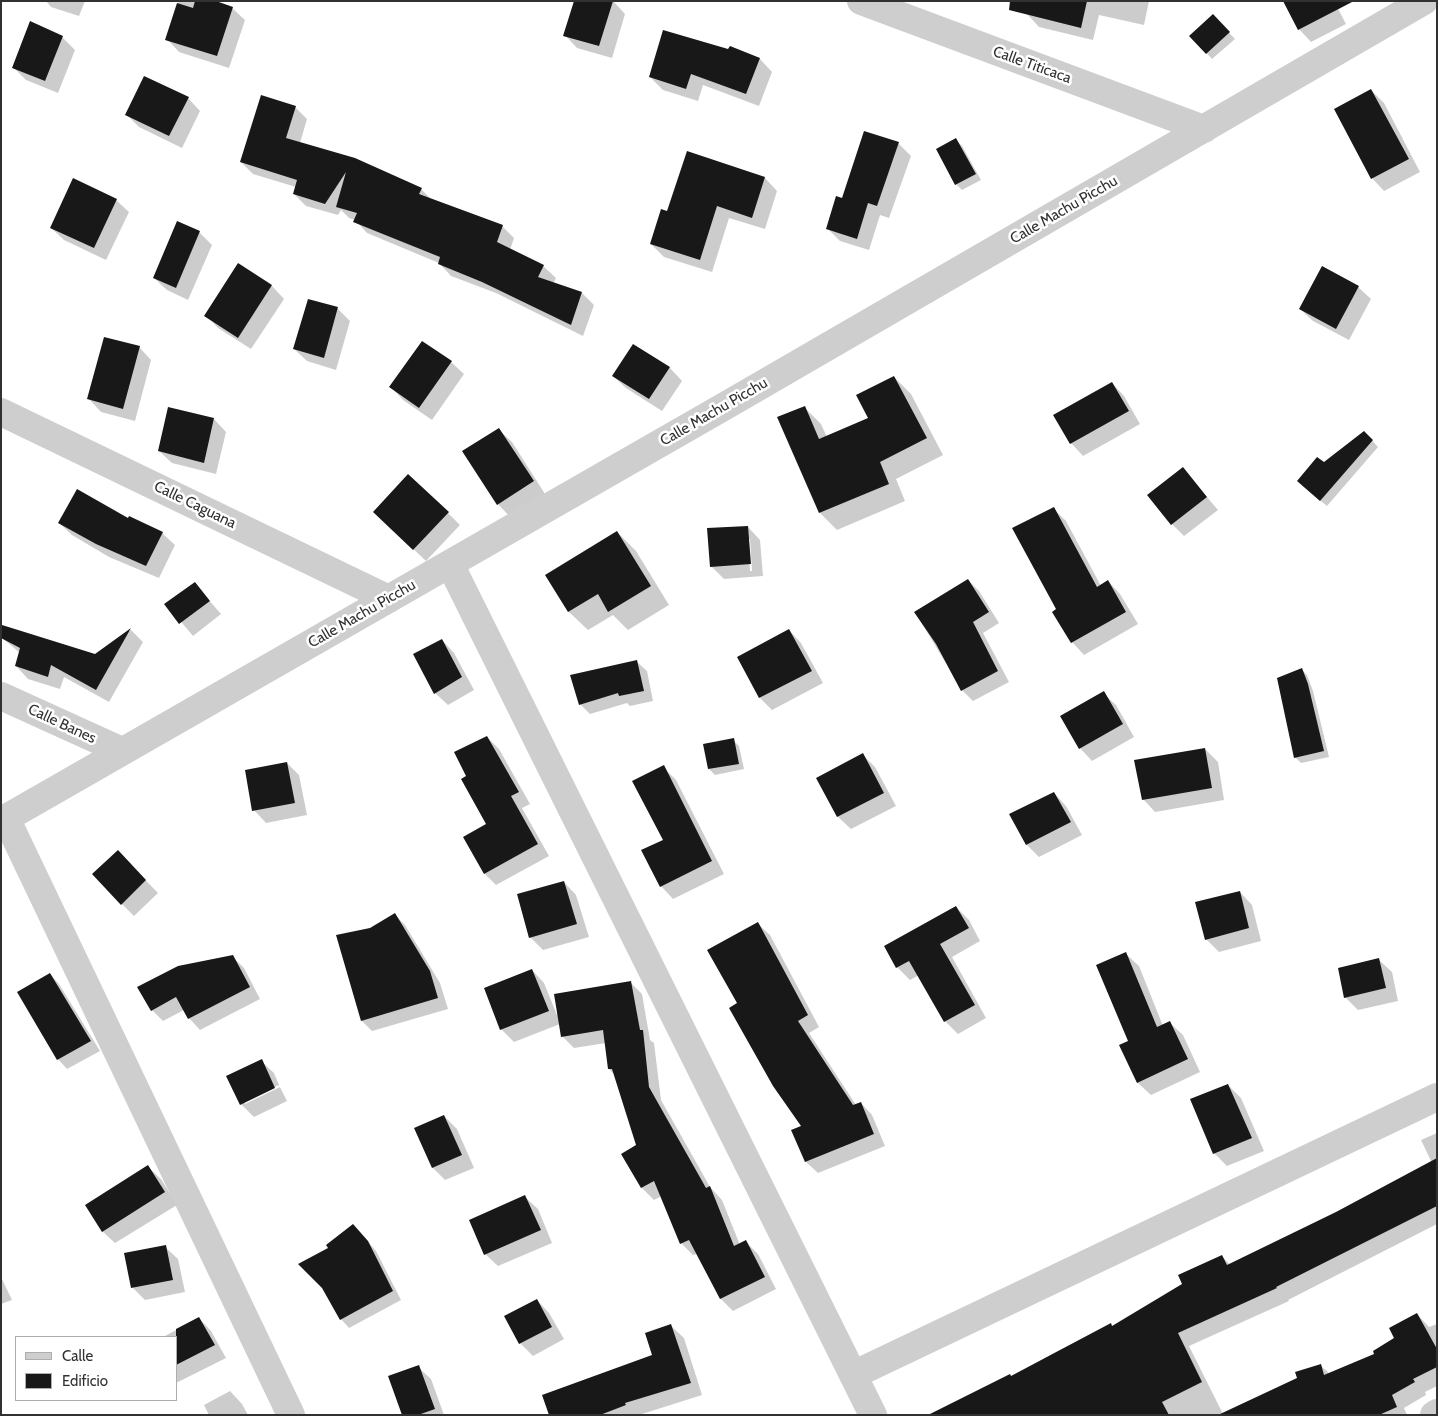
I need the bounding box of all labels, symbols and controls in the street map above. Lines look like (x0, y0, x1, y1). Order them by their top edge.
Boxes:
street label: Calle Titicaca (990, 43, 1074, 87)
street label: Calle Machu Picchu (1007, 172, 1121, 248)
street label: Calle Machu Picchu (657, 374, 771, 450)
street label: Calle Caguana (151, 477, 239, 533)
street label: Calle Machu Picchu (305, 576, 419, 652)
street label: Calle Banes (25, 700, 99, 748)
legend (15, 1336, 178, 1401)
text: Calle (62, 1347, 93, 1365)
text: Edificio (62, 1372, 108, 1390)

